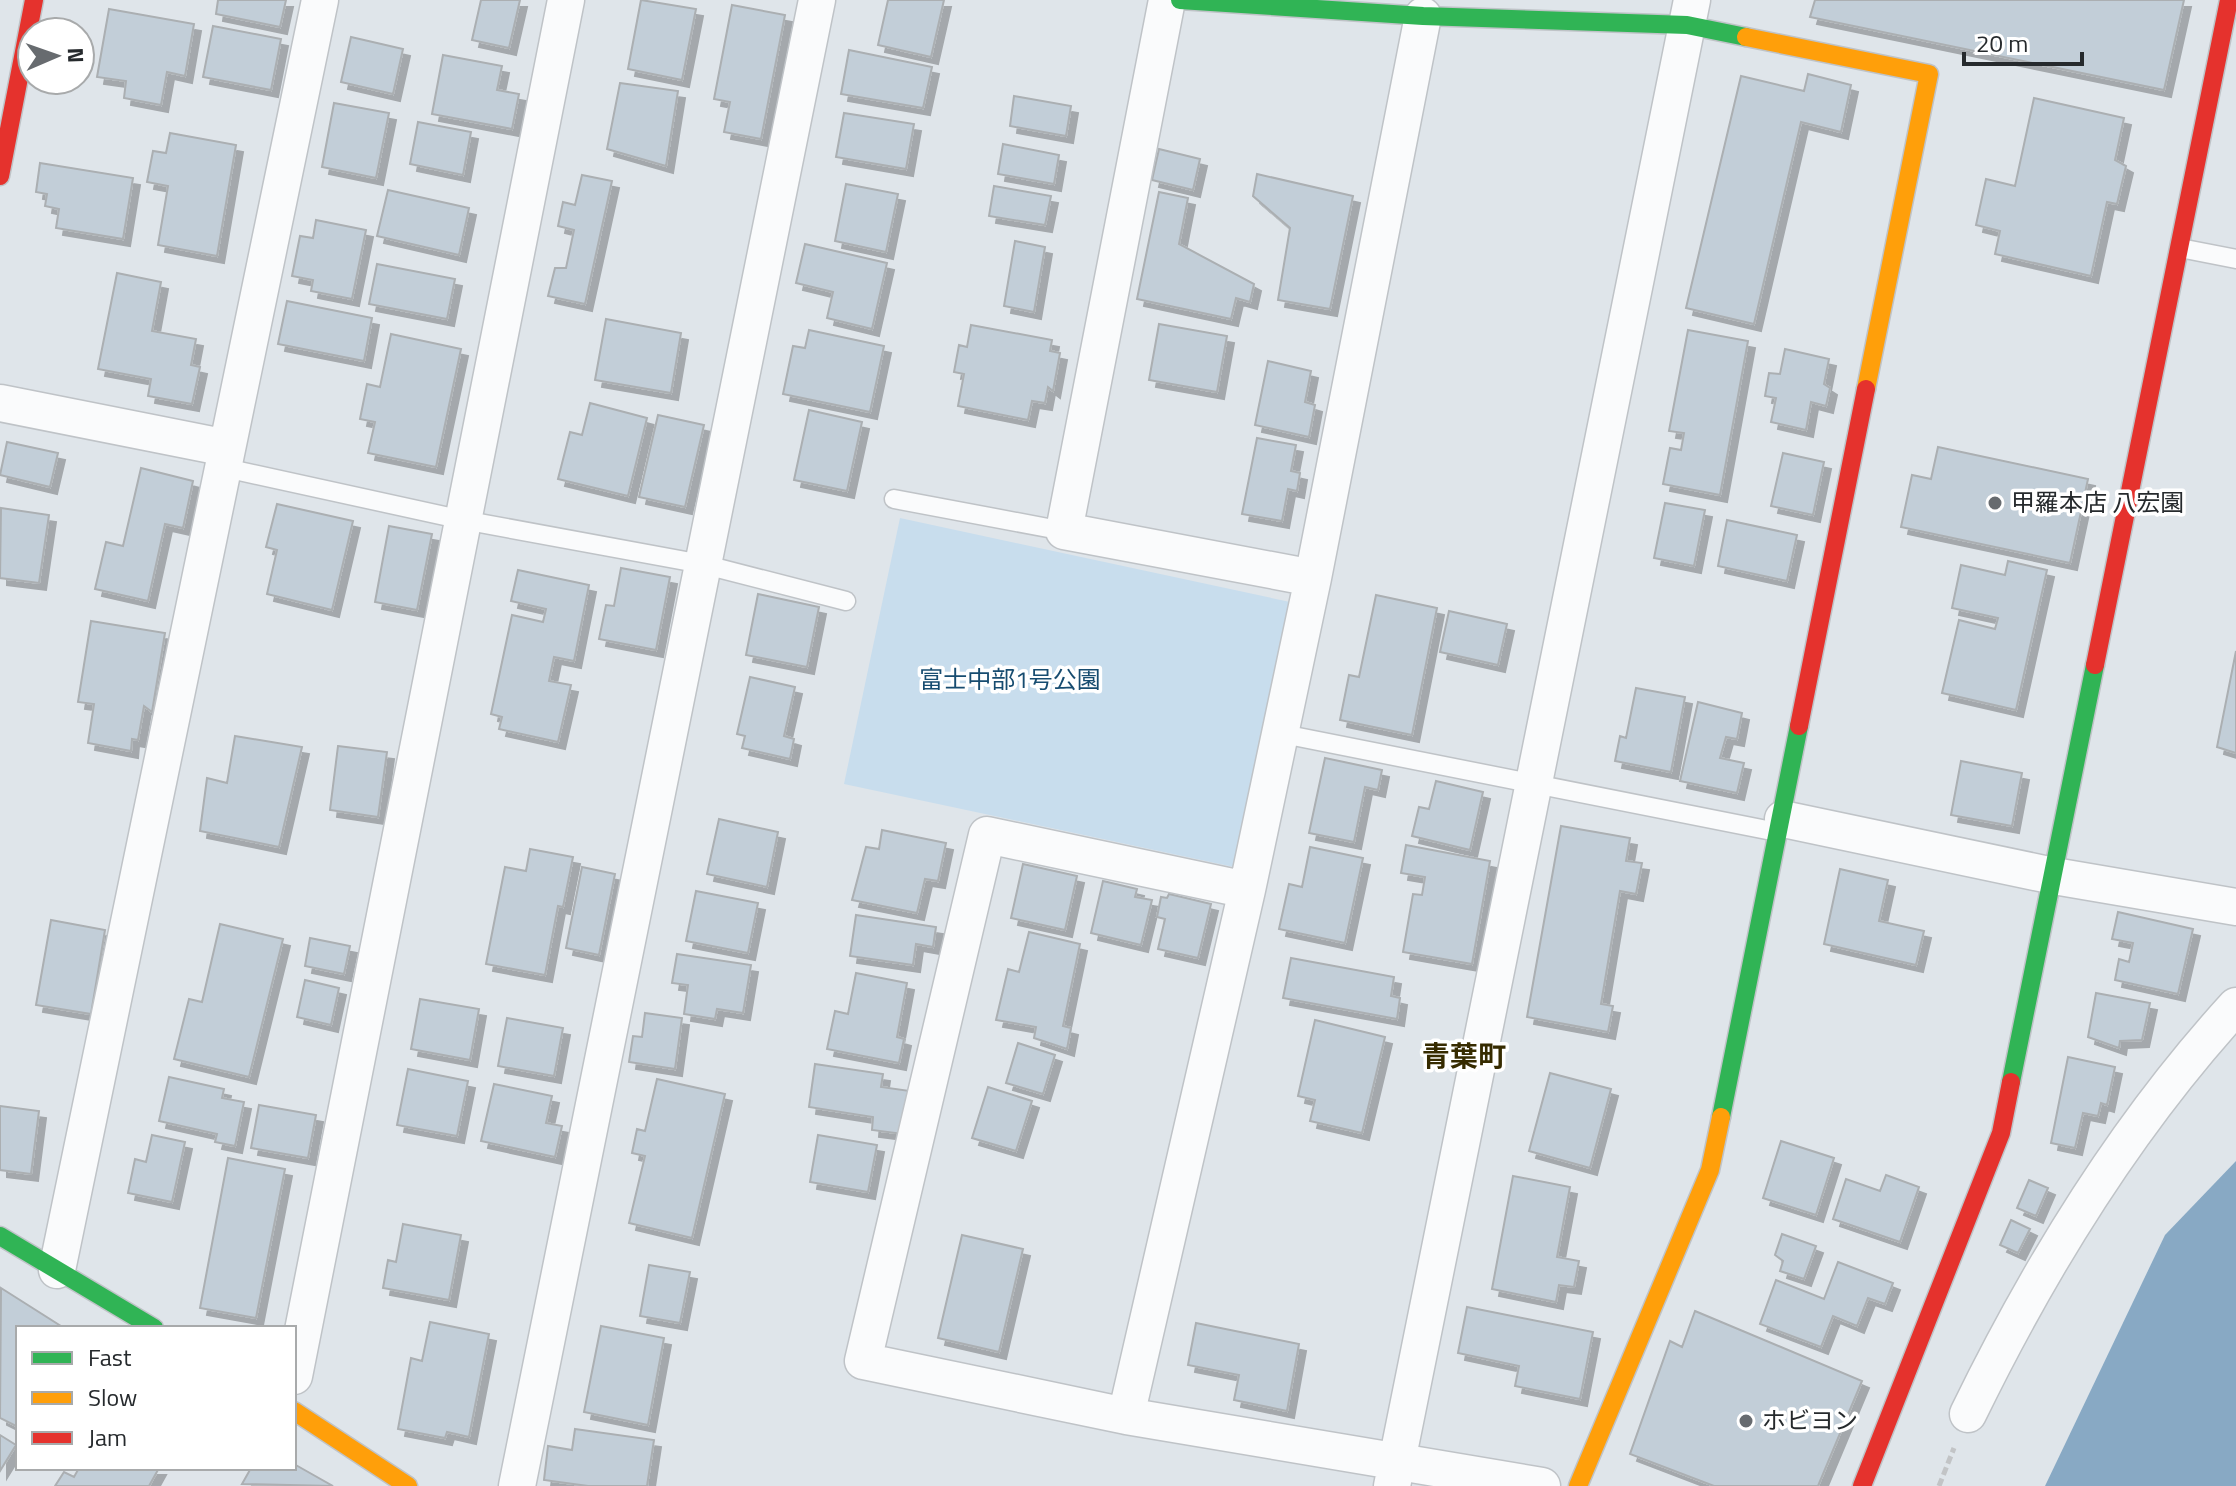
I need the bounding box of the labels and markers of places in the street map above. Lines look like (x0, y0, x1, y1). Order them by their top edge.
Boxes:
place label: 甲羅本店 八宏園 (2011, 484, 2184, 520)
marker: 甲羅本店 八宏園 (1986, 494, 2004, 512)
place label: ホビヨン (1762, 1402, 1858, 1438)
marker: ホビヨン (1737, 1412, 1755, 1430)

